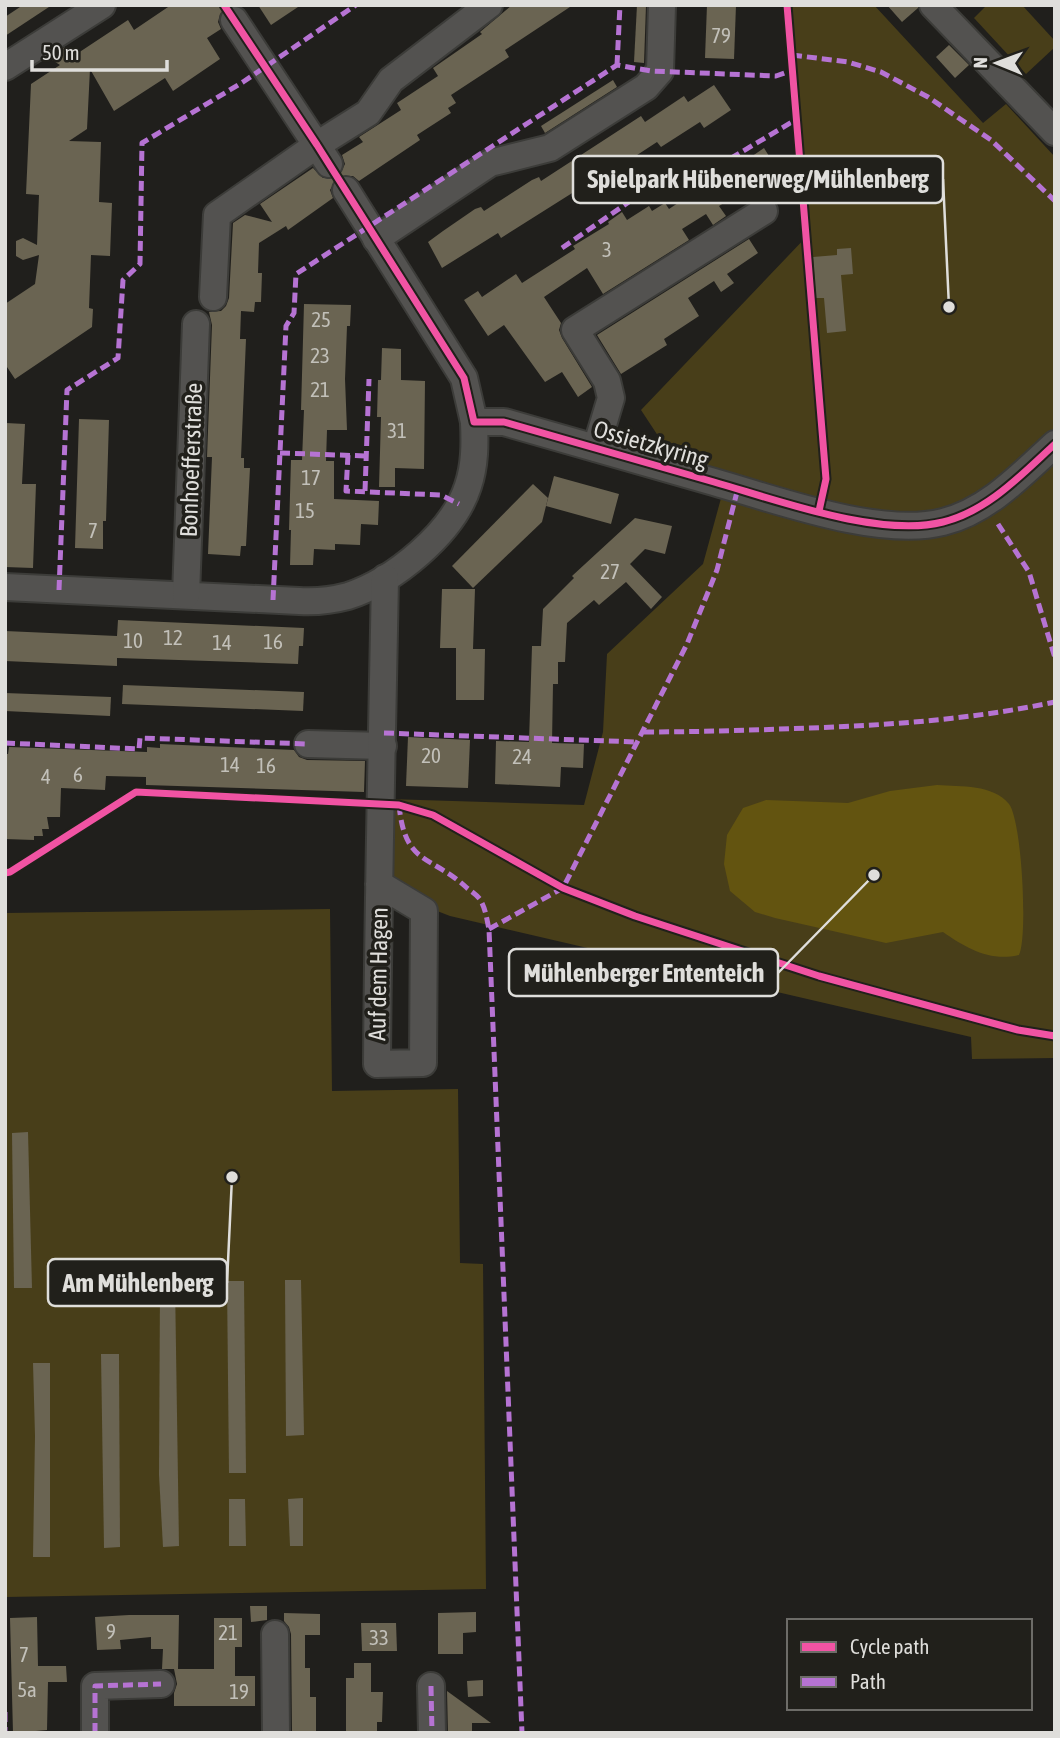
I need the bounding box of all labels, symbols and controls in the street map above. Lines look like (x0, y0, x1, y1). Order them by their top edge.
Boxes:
house number: 79 (711, 23, 731, 47)
scale bar (32, 28, 166, 72)
north arrow (962, 28, 1032, 98)
text: 50 m (42, 40, 80, 64)
text: N (969, 57, 991, 69)
callout: Spielpark Hübenerweg/Mühlenberg (573, 156, 943, 203)
text: Spielpark Hübenerweg/Mühlenberg (587, 164, 930, 194)
house number: 3 (602, 237, 612, 261)
house number: 25 (311, 307, 331, 331)
house number: 23 (310, 343, 330, 367)
house number: 21 (310, 377, 330, 401)
street label: Bonhoefferstraße (175, 382, 207, 538)
street label: Ossietzkyring (591, 415, 712, 473)
house number: 31 (387, 418, 407, 442)
house number: 17 (301, 465, 321, 489)
house number: 15 (295, 498, 315, 522)
house number: 7 (88, 518, 98, 542)
house number: 27 (600, 559, 620, 583)
house number: 12 (163, 625, 183, 649)
house number: 10 (123, 628, 143, 652)
house number: 16 (263, 629, 283, 653)
house number: 14 (212, 630, 232, 654)
house number: 20 (421, 743, 441, 767)
house number: 24 (512, 744, 532, 768)
house number: 14 (220, 752, 240, 776)
house number: 16 (256, 753, 276, 777)
house number: 6 (73, 762, 83, 786)
house number: 4 (41, 764, 51, 788)
street label: Auf dem Hagen (363, 907, 393, 1041)
callout: Mühlenberger Ententeich (509, 949, 778, 996)
text: Mühlenberger Ententeich (524, 958, 764, 988)
callout: Am Mühlenberg (48, 1259, 227, 1306)
text: Am Mühlenberg (62, 1268, 214, 1298)
house number: 9 (106, 1619, 116, 1643)
legend (787, 1619, 1032, 1710)
house number: 21 (218, 1620, 238, 1644)
house number: 33 (369, 1625, 389, 1649)
text: Cycle path (850, 1634, 929, 1658)
house number: 7 (19, 1642, 29, 1666)
text: Path (850, 1669, 886, 1693)
house number: 5a (17, 1677, 37, 1701)
house number: 19 (229, 1679, 249, 1703)

